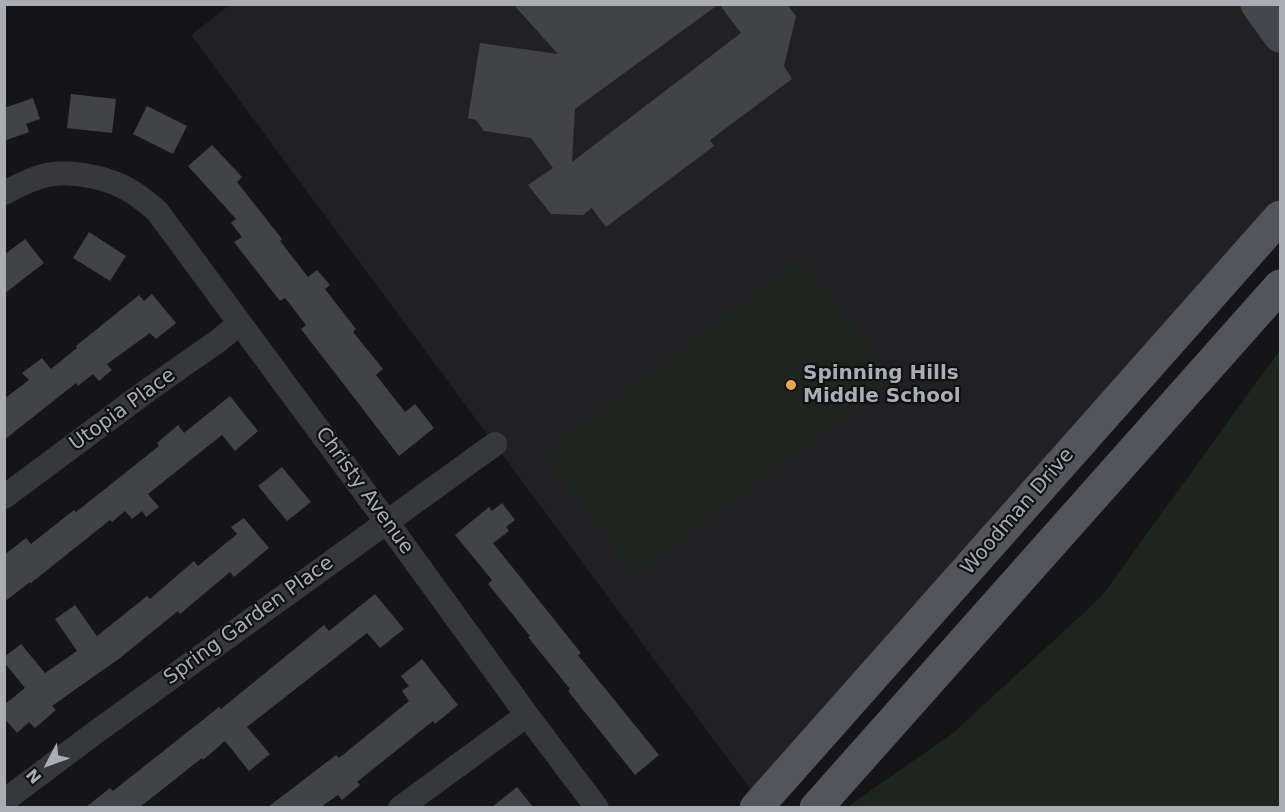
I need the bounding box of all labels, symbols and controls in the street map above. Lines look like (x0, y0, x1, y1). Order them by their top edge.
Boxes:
place label: Spinning Hills Middle School (803, 362, 961, 409)
street label: Utopia Place (65, 364, 181, 456)
marker: Spinning Hills Middle School (784, 378, 798, 392)
street label: Christy Avenue (310, 423, 418, 559)
street label: Woodman Drive (957, 444, 1079, 580)
street label: Spring Garden Place (160, 551, 338, 691)
north arrow (18, 734, 78, 794)
text: N (22, 765, 46, 787)

